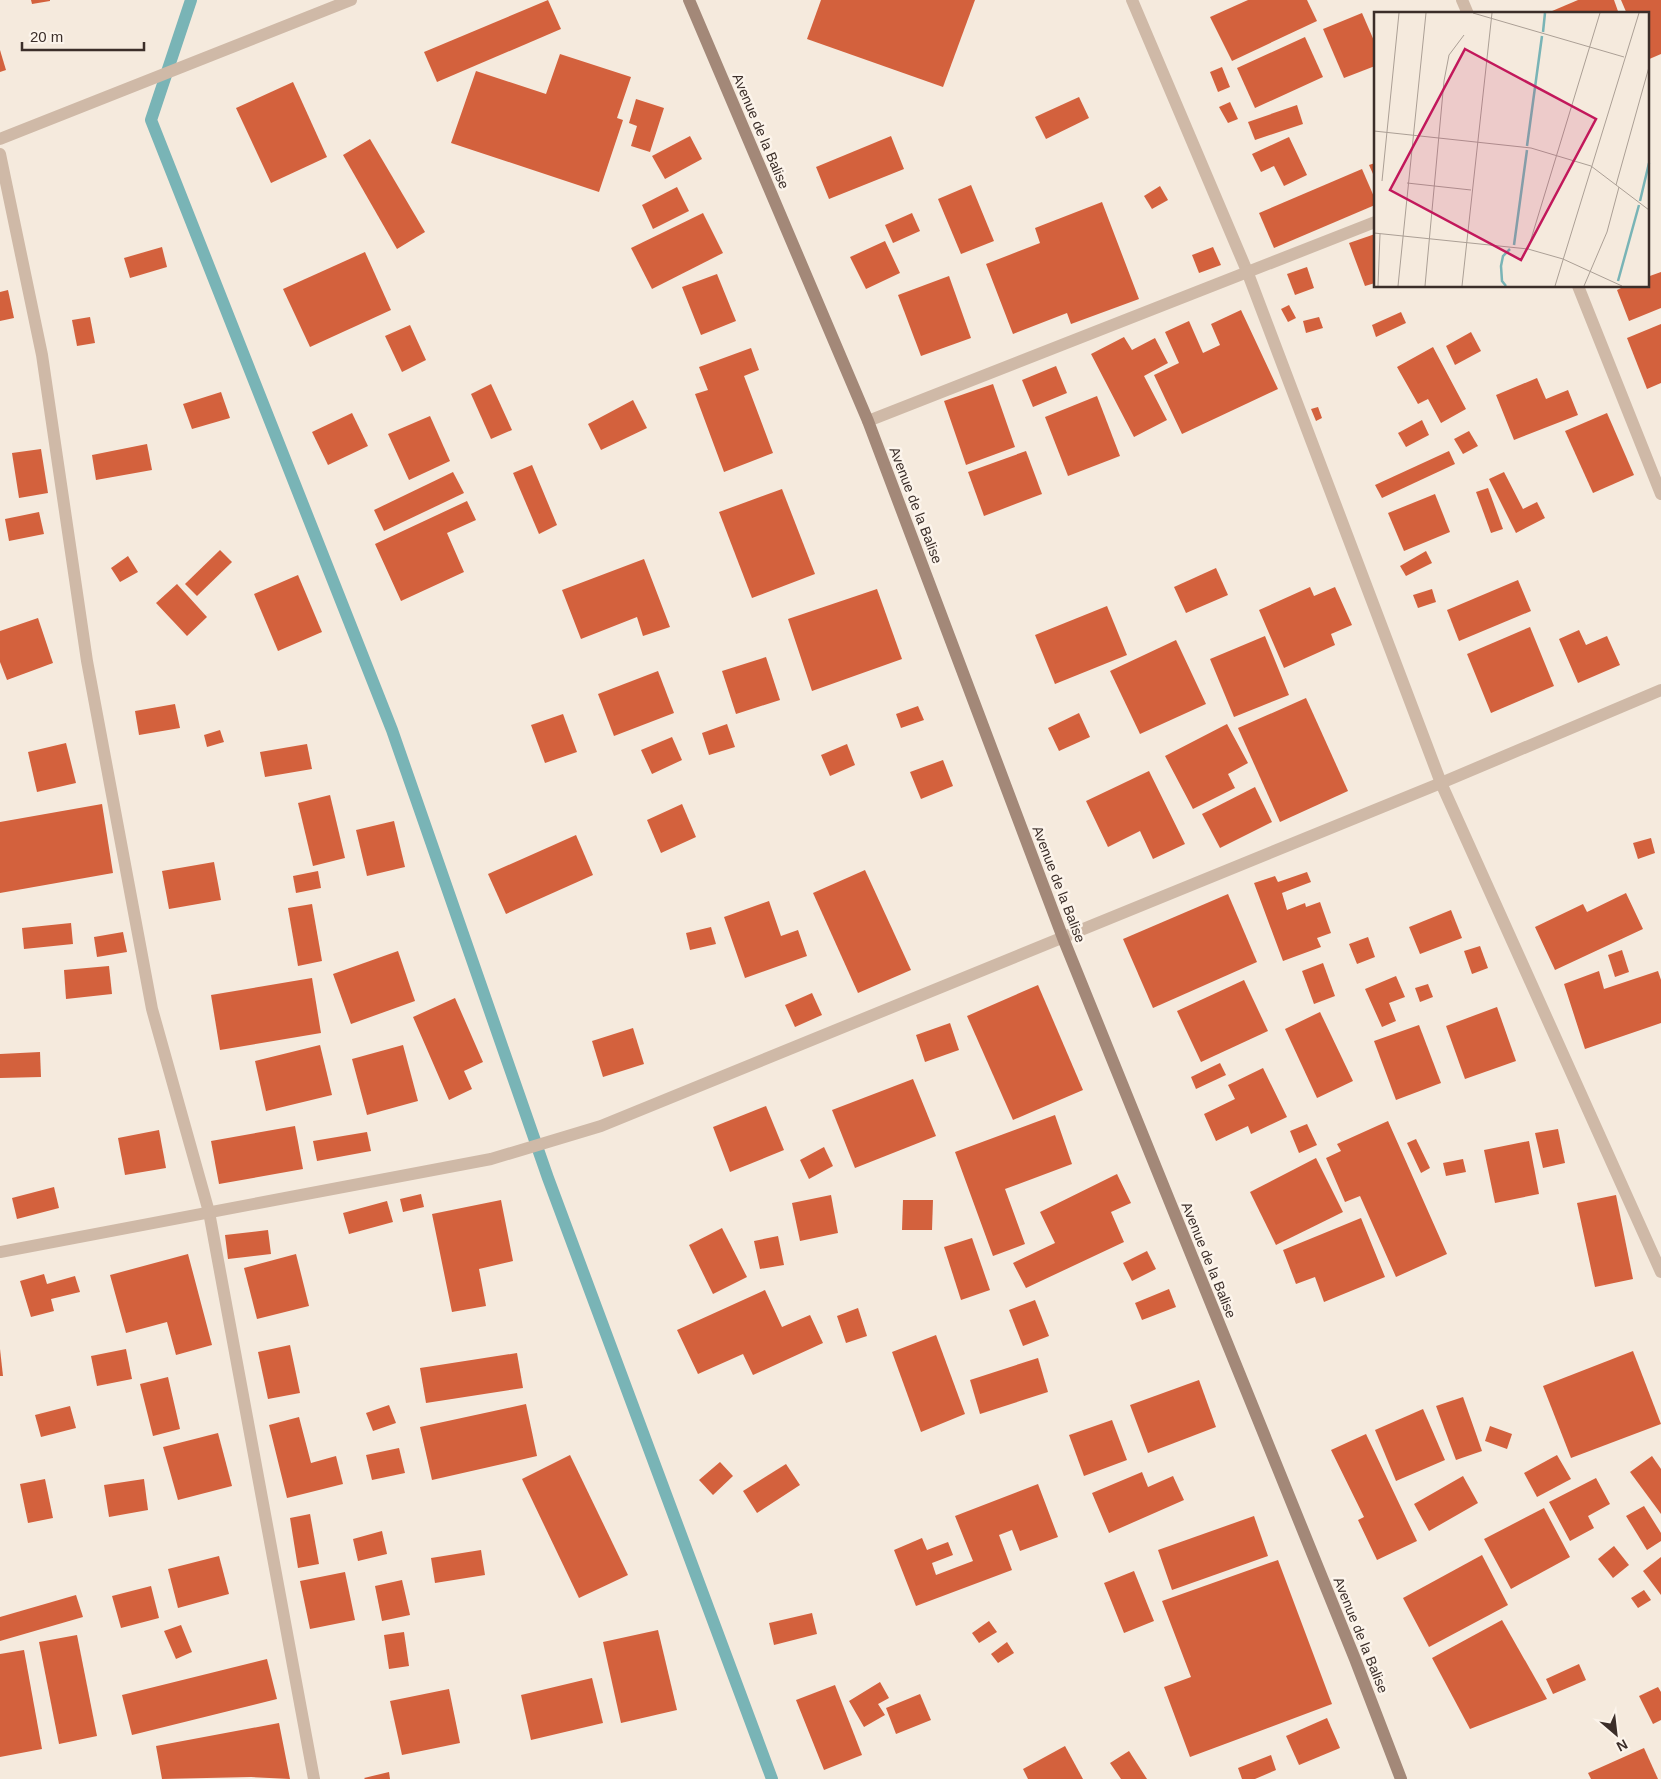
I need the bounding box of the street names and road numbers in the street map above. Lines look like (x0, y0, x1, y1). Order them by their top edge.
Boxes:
street label: Avenue de la Balise (730, 71, 793, 191)
street label: Avenue de la Balise (886, 444, 946, 566)
street label: Avenue de la Balise (1029, 823, 1089, 945)
street label: Avenue de la Balise (1178, 1200, 1240, 1320)
street label: Avenue de la Balise (1330, 1575, 1392, 1695)

